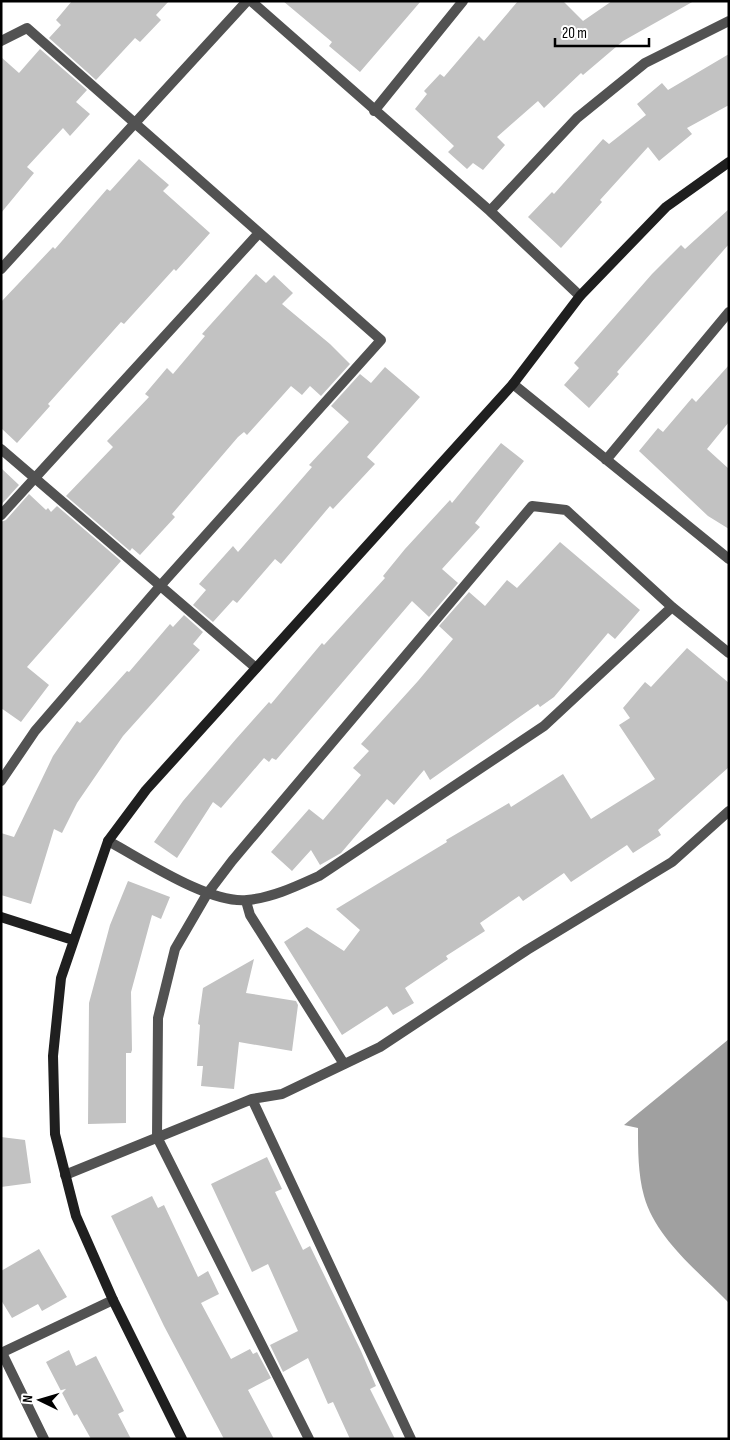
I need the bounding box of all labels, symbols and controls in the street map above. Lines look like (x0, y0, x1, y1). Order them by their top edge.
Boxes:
scale bar (555, 15, 649, 47)
text: 20 m (562, 24, 587, 43)
north arrow (15, 1375, 65, 1425)
text: N (19, 1394, 36, 1403)

